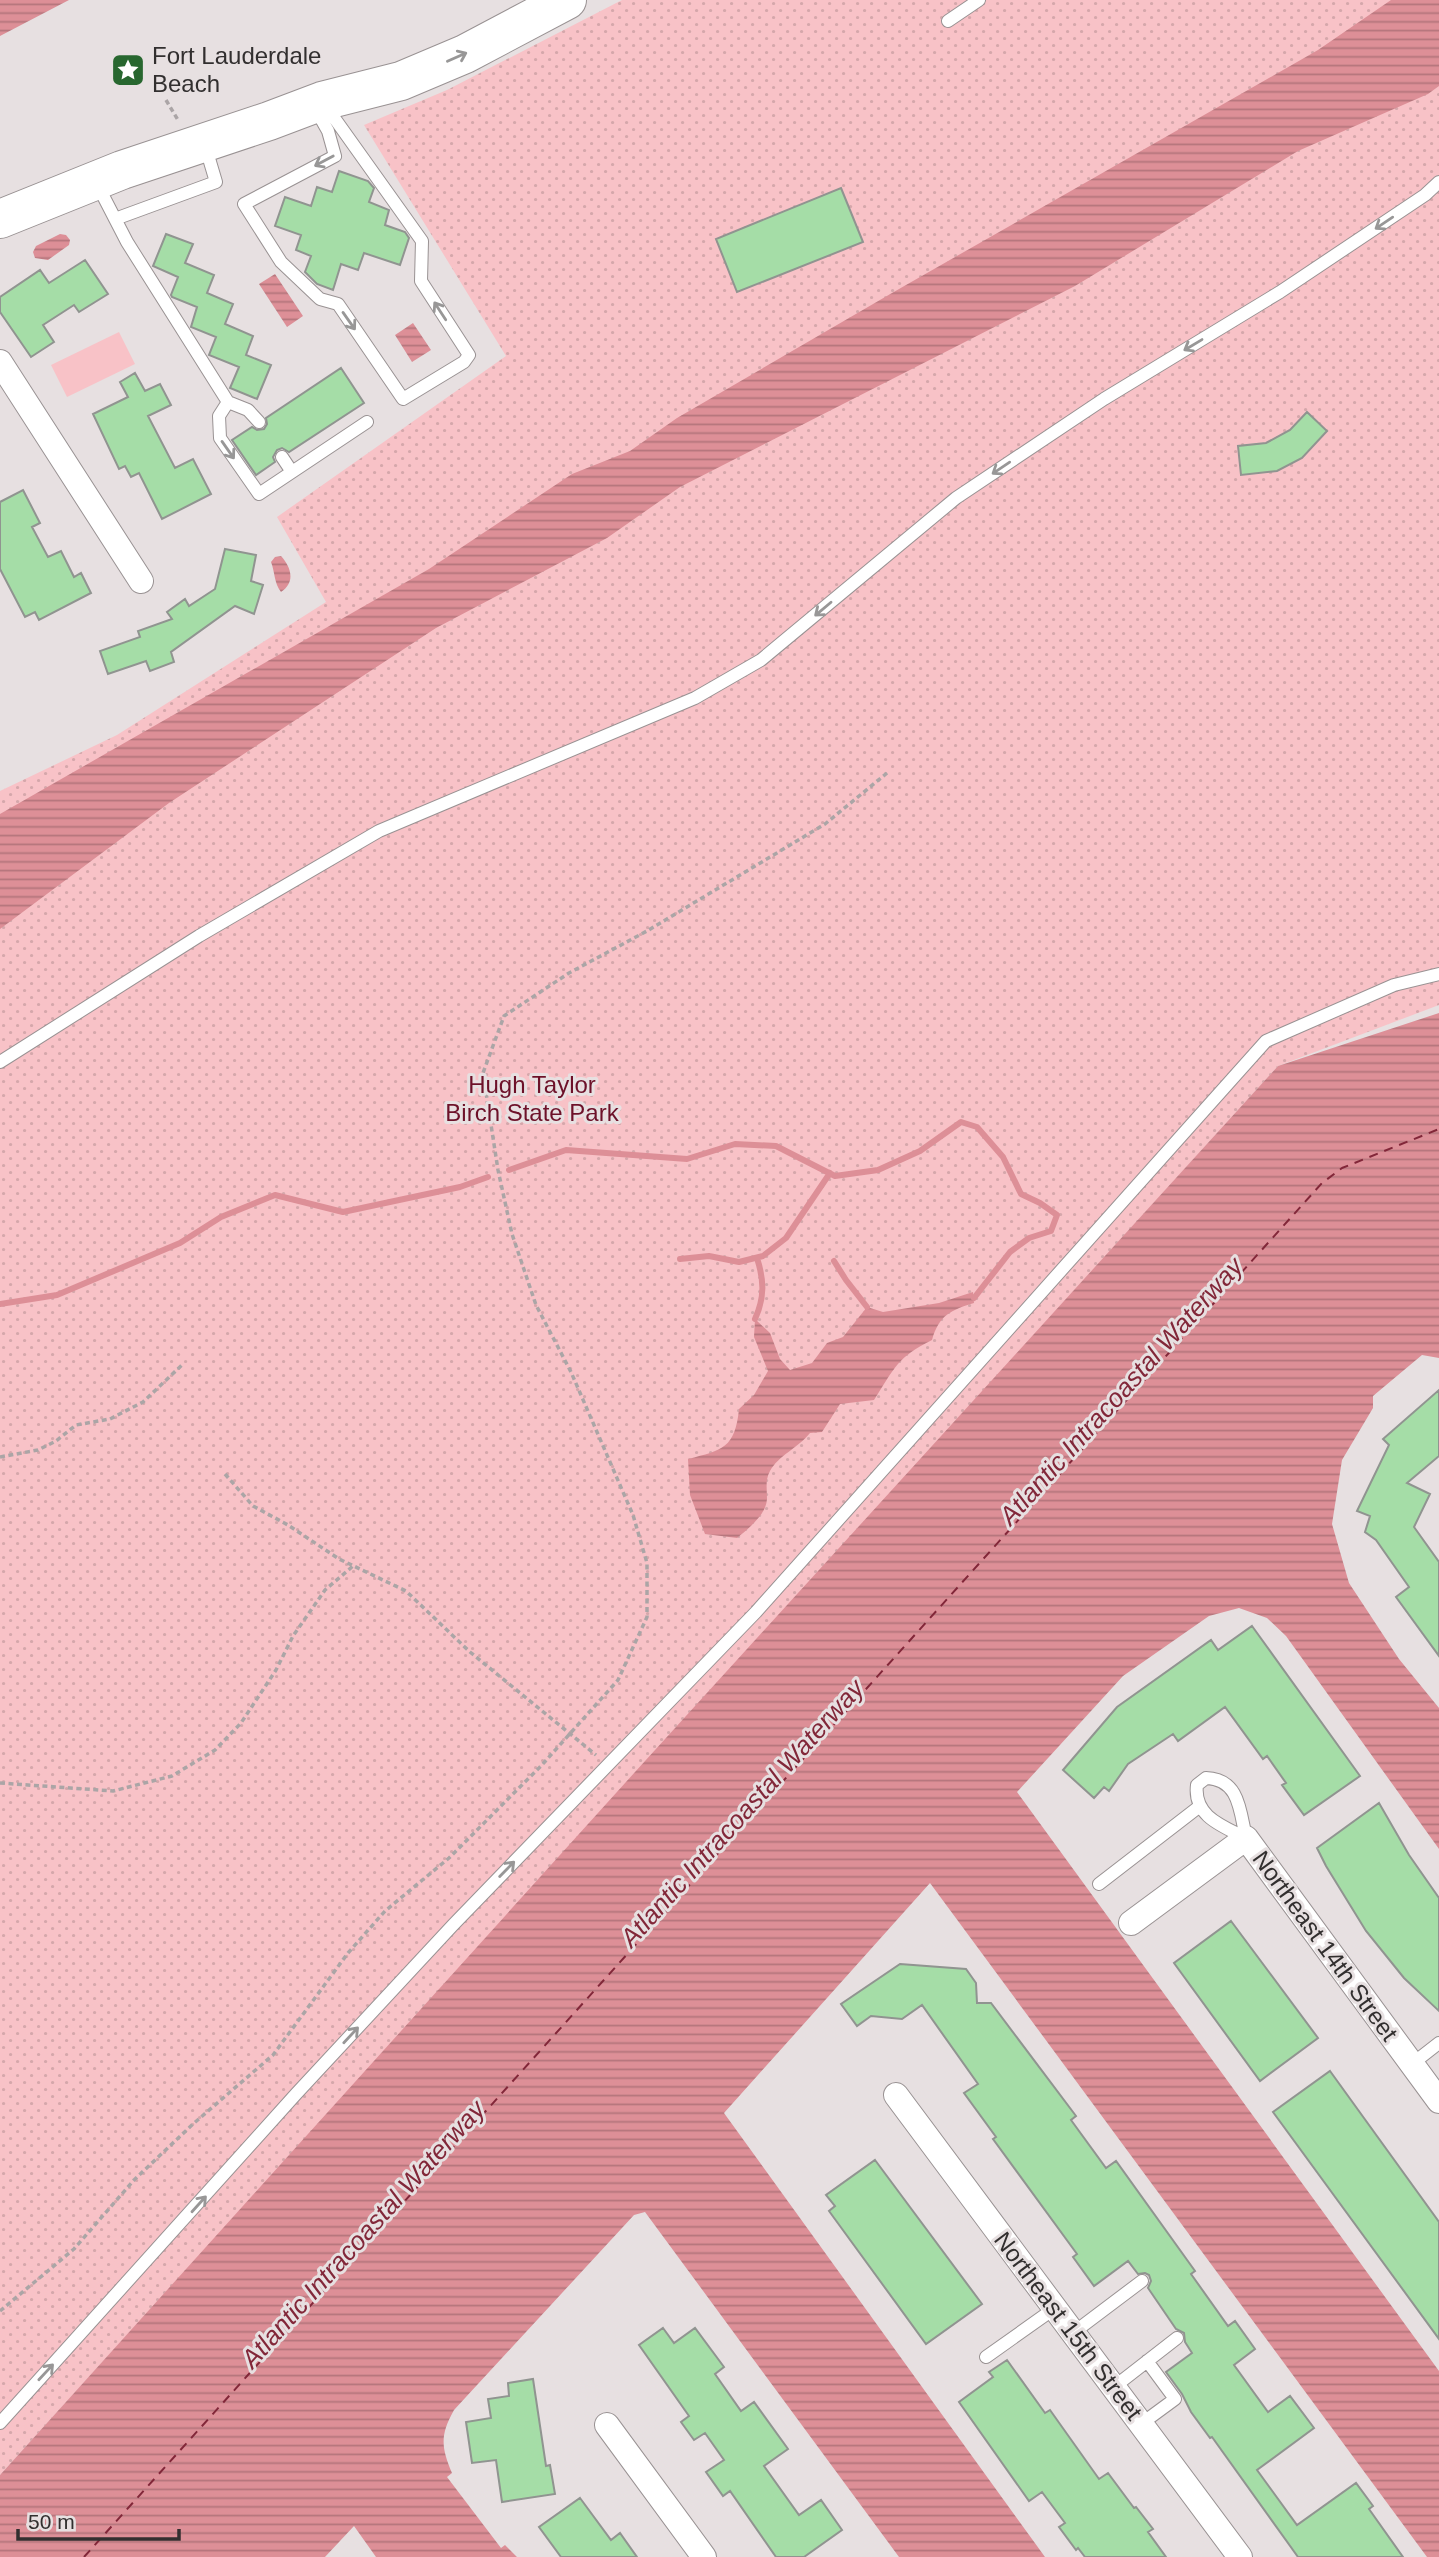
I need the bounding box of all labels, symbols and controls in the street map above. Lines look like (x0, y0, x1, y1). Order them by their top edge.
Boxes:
place label: Fort Lauderdale Beach (152, 42, 321, 97)
one-way arrow (446, 50, 467, 63)
place icon: Fort Lauderdale Beach (109, 51, 147, 89)
one-way arrow (314, 155, 335, 169)
one-way arrow (1375, 216, 1394, 230)
one-way arrow (433, 302, 448, 321)
one-way arrow (342, 311, 356, 330)
one-way arrow (1183, 339, 1203, 353)
one-way arrow (221, 440, 235, 460)
one-way arrow (992, 461, 1011, 475)
one-way arrow (814, 601, 832, 617)
park label: Hugh Taylor Birch State Park (445, 1071, 620, 1126)
water label: Atlantic Intracoastal Waterway (992, 1250, 1250, 1532)
water label: Atlantic Intracoastal Waterway (613, 1672, 871, 1954)
street label: Northeast 14th Street (1247, 1845, 1404, 2046)
one-way arrow (499, 1861, 516, 1878)
one-way arrow (343, 2026, 359, 2044)
water label: Atlantic Intracoastal Waterway (234, 2093, 492, 2375)
one-way arrow (190, 2195, 206, 2213)
street label: Northeast 15th Street (989, 2226, 1148, 2425)
one-way arrow (38, 2363, 54, 2381)
scale bar (18, 2498, 178, 2542)
text: 50 m (28, 2510, 75, 2533)

